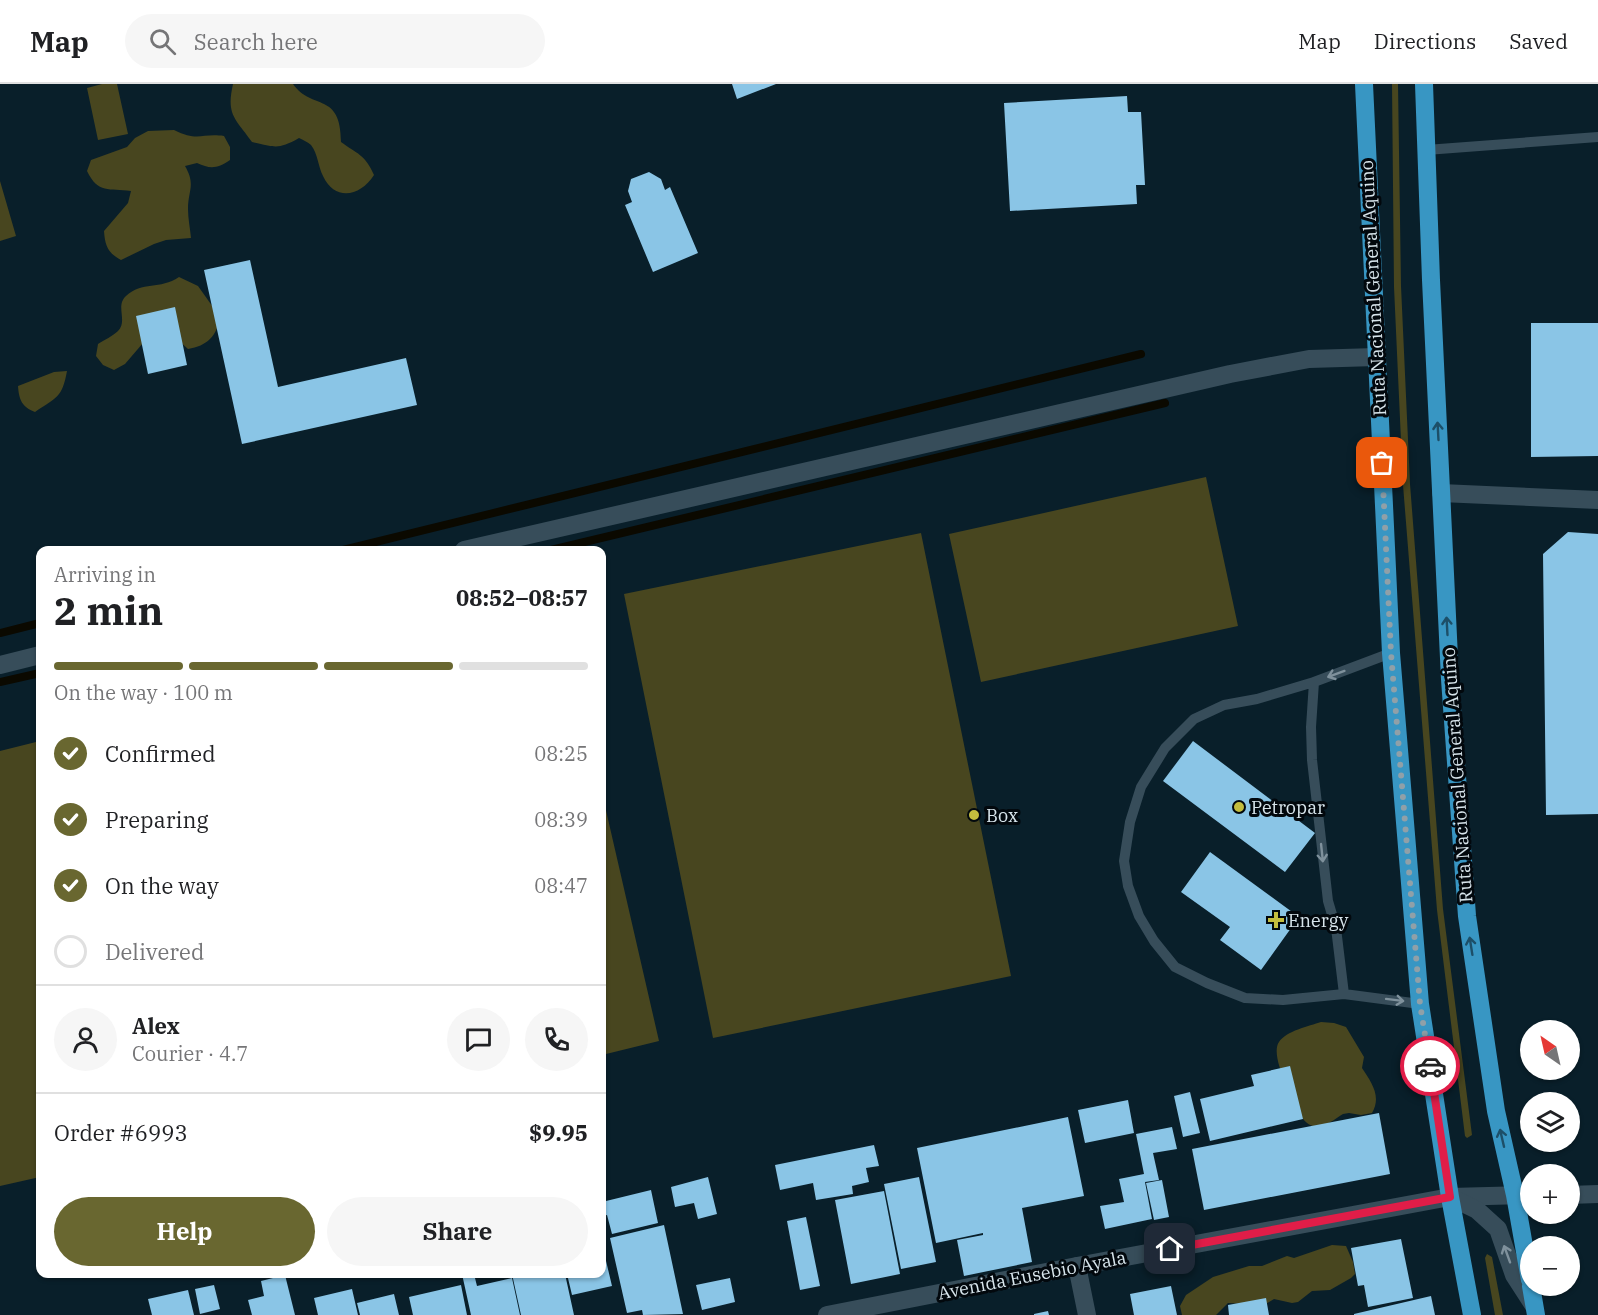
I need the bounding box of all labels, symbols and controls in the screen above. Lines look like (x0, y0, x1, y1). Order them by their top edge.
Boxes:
search box (125, 14, 545, 68)
text: Map (30, 23, 89, 60)
icon: search (146, 25, 179, 58)
text: Search here (194, 27, 318, 56)
text: Map (1298, 27, 1341, 55)
text: Directions (1374, 27, 1476, 55)
text: Saved (1509, 27, 1568, 55)
street label: Ruta Nacional General Aquino (1355, 160, 1391, 416)
one-way arrow (1433, 421, 1444, 441)
pin (1356, 437, 1407, 488)
icon: bag (1365, 446, 1398, 479)
text: Arriving in (54, 561, 156, 588)
text: 08:52–08:57 (456, 583, 588, 612)
text: 2 min (54, 585, 163, 636)
one-way arrow (1442, 616, 1453, 636)
street label: Ruta Nacional General Aquino (1437, 647, 1477, 903)
one-way arrow (1327, 669, 1346, 680)
text: On the way · 100 m (54, 679, 233, 706)
icon: check (54, 737, 87, 770)
text: Confirmed (105, 739, 216, 768)
text: 08:25 (534, 740, 588, 767)
place label: Petropar (1251, 796, 1325, 819)
marker: Petropar (1232, 800, 1246, 814)
icon: check (54, 803, 87, 836)
place label: Box (986, 804, 1018, 827)
text: Preparing (105, 805, 209, 834)
text: 08:39 (534, 806, 588, 833)
marker: Box (967, 808, 981, 822)
one-way arrow (1317, 842, 1328, 862)
icon: check (54, 869, 87, 902)
text: On the way (105, 871, 219, 900)
text: 08:47 (534, 872, 588, 899)
place label: Energy (1288, 909, 1349, 932)
marker: Energy (1269, 913, 1283, 927)
one-way arrow (1466, 936, 1477, 956)
text: Delivered (105, 937, 204, 966)
one-way arrow (1384, 995, 1404, 1006)
button: person (54, 1008, 117, 1071)
button: chat (447, 1008, 510, 1071)
button: phone (525, 1008, 588, 1071)
text: Alex (132, 1011, 180, 1040)
north arrow (1520, 1020, 1580, 1080)
map controls (1520, 1020, 1580, 1296)
courier (1400, 1036, 1460, 1096)
text: Courier · 4.7 (132, 1040, 248, 1067)
icon: car (1414, 1050, 1447, 1083)
button: layers (1520, 1092, 1580, 1152)
text: Order #6993 (54, 1118, 188, 1147)
text: $9.95 (529, 1118, 588, 1147)
one-way arrow (1496, 1129, 1508, 1148)
button: + (1520, 1164, 1580, 1224)
button: Help (54, 1197, 315, 1266)
button: Share (327, 1197, 588, 1266)
pin (1144, 1223, 1195, 1274)
icon: home (1153, 1232, 1186, 1265)
button: − (1520, 1236, 1580, 1296)
street label: Avenida Eusebio Ayala (936, 1245, 1128, 1305)
one-way arrow (1500, 1246, 1511, 1264)

